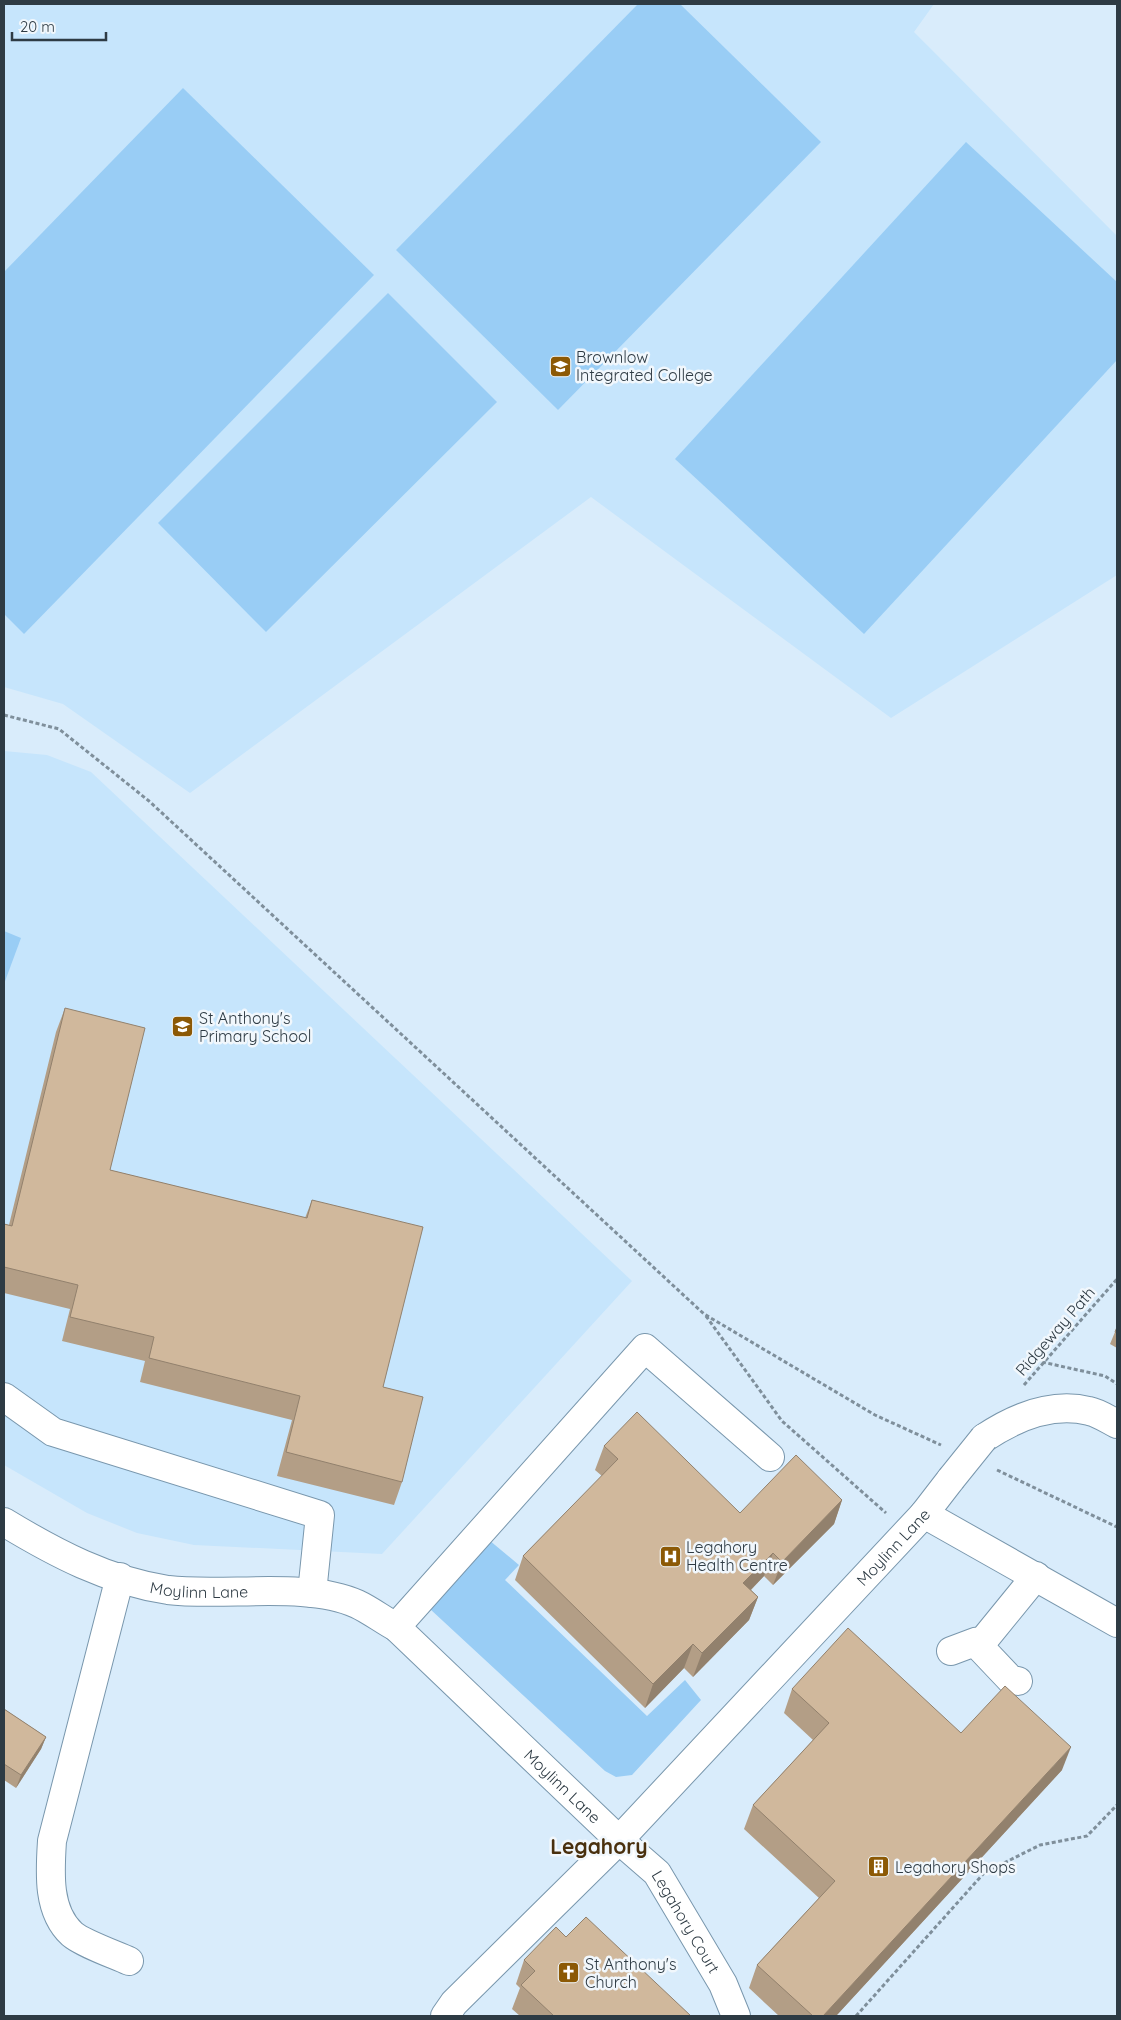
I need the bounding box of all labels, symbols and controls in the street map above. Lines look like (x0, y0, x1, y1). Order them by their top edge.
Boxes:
scale bar (12, 10, 106, 42)
text: 20 m (20, 17, 55, 36)
place label: Brownlow Integrated College (576, 347, 713, 385)
school or university icon: Brownlow Integrated College (548, 354, 572, 378)
place label: St Anthony's Primary School (199, 1008, 311, 1046)
school or university icon: St Anthony's Primary School (171, 1015, 195, 1039)
street label: Ridgeway Path (1011, 1282, 1099, 1380)
street label: Moylinn Lane (852, 1504, 934, 1590)
place label: Legahory Health Centre (686, 1537, 788, 1575)
hospital icon: Legahory Health Centre (658, 1544, 682, 1568)
street label: Moylinn Lane (148, 1577, 248, 1602)
street label: Moylinn Lane (520, 1745, 605, 1827)
district label: Legahory (550, 1833, 648, 1859)
building icon: Legahory Shops (867, 1855, 891, 1879)
place label: Legahory Shops (895, 1857, 1015, 1877)
street label: Legahory Court (648, 1867, 724, 1977)
place label: St Anthony's Church (585, 1954, 676, 1992)
church icon: St Anthony's Church (557, 1961, 581, 1985)

